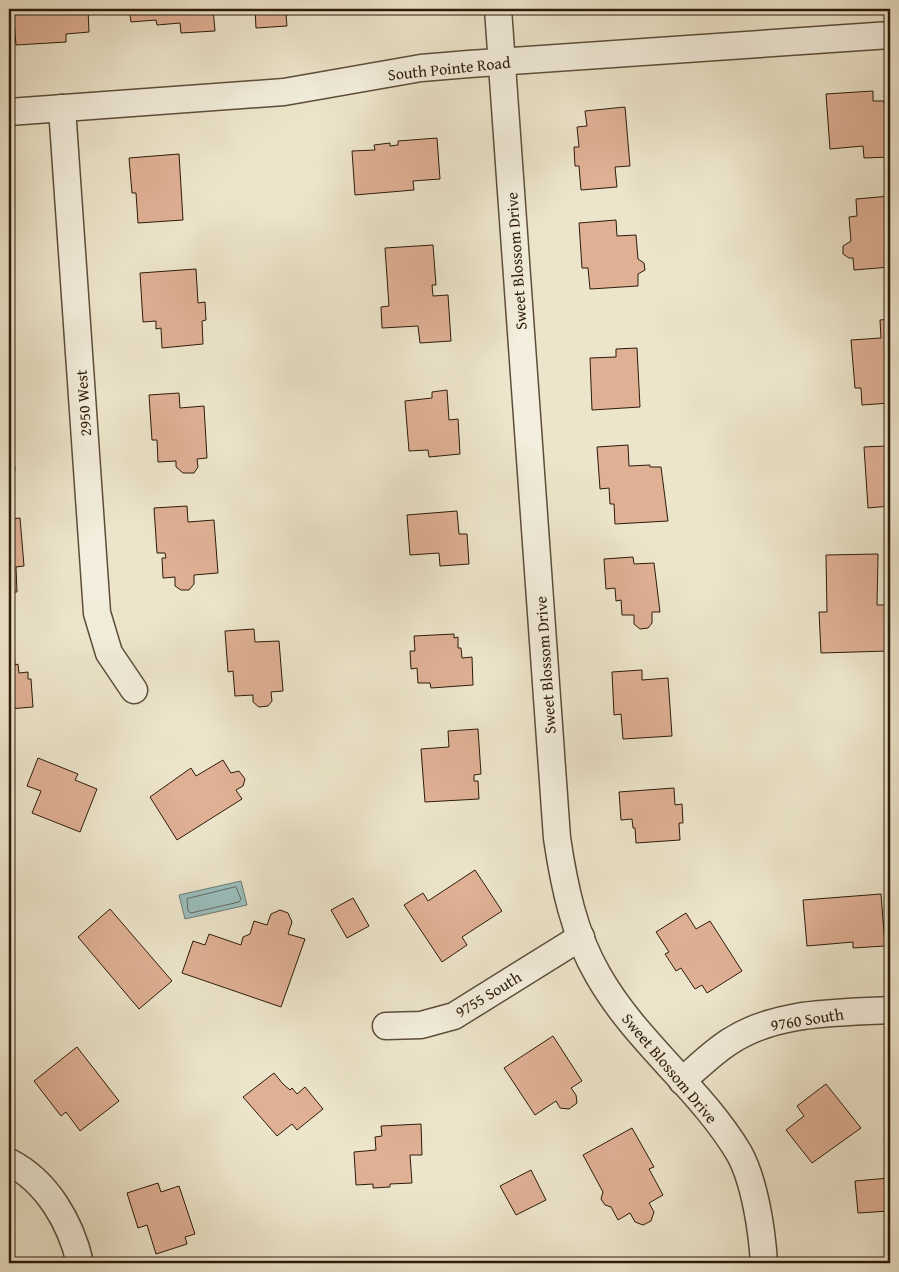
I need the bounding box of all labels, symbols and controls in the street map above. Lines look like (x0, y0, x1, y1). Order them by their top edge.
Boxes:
street label: South Pointe Road (386, 50, 512, 86)
street label: Sweet Blossom Drive (499, 191, 533, 331)
street label: 2950 West (69, 368, 97, 437)
street label: Sweet Blossom Drive (528, 595, 562, 735)
street label: 9755 South (450, 965, 526, 1023)
street label: 9760 South (769, 1001, 845, 1037)
street label: Sweet Blossom Drive (616, 1007, 724, 1129)

